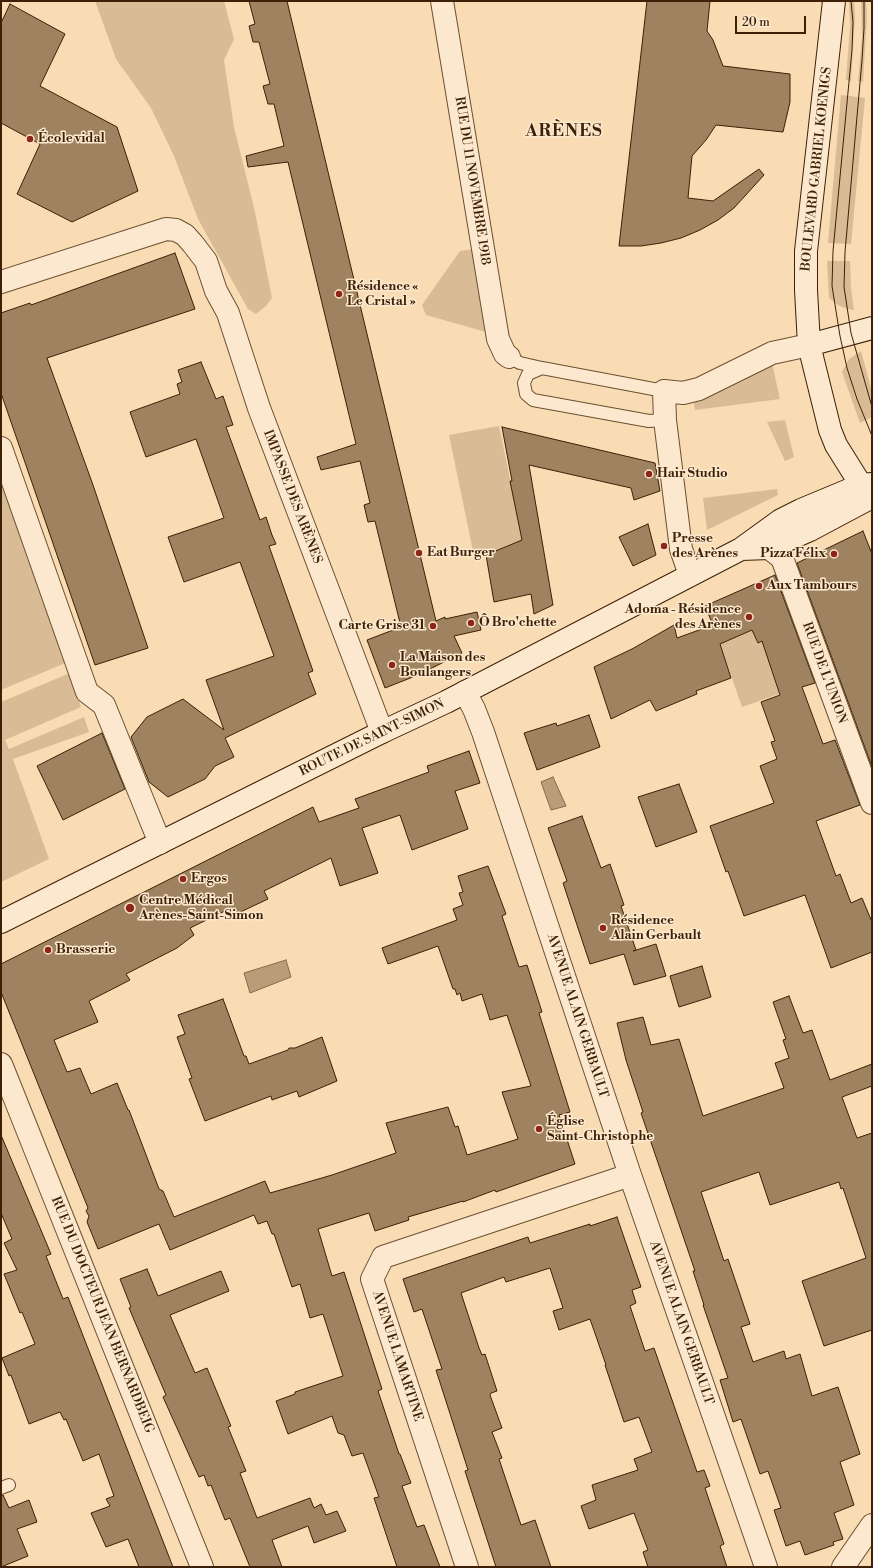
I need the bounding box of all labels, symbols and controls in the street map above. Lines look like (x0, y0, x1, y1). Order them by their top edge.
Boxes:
scale bar (737, 8, 808, 34)
text: 20 m (742, 15, 770, 30)
street label: BOULEVARD GABRIEL KOENIGS (799, 66, 835, 272)
street label: RUE DU 11 NOVEMBRE 1918 (451, 96, 493, 266)
district label: ARÈNES (525, 122, 603, 142)
place label: École vidal (38, 131, 105, 147)
marker: École vidal (25, 134, 35, 144)
place label: Résidence « Le Cristal » (347, 279, 419, 310)
marker: Résidence « Le Cristal » (334, 289, 344, 299)
street label: IMPASSE DES ARÈNES (259, 428, 325, 566)
place label: Hair Studio (657, 466, 728, 482)
marker: Hair Studio (644, 469, 654, 479)
place label: Presse des Arènes (672, 531, 738, 562)
marker: Presse des Arènes (659, 541, 669, 551)
place label: Eat Burger (427, 545, 495, 561)
place label: Pizza Félix (760, 546, 826, 562)
marker: Eat Burger (414, 548, 424, 558)
marker: Pizza Félix (829, 549, 839, 559)
place label: Aux Tambours (767, 578, 857, 594)
marker: Aux Tambours (754, 581, 764, 591)
place label: Adoma - Résidence des Arènes (625, 602, 741, 633)
marker: Adoma - Résidence des Arènes (744, 612, 754, 622)
place label: Ô Bro'chette (479, 615, 557, 631)
place label: Carte Grise 31 (339, 618, 425, 634)
marker: Ô Bro'chette (466, 618, 476, 628)
street label: RUE DE L'UNION (798, 620, 850, 726)
marker: Carte Grise 31 (428, 621, 438, 631)
place label: La Maison des Boulangers (400, 650, 485, 681)
marker: La Maison des Boulangers (387, 660, 397, 670)
street label: ROUTE DE SAINT-SIMON (297, 696, 447, 780)
place label: Ergos (191, 871, 227, 887)
marker: Ergos (178, 874, 188, 884)
place label: Centre Médical Arènes-Saint-Simon (139, 893, 264, 924)
marker: Centre Médical Arènes-Saint-Simon (124, 902, 136, 914)
place label: Résidence Alain Gerbault (611, 913, 701, 944)
marker: Résidence Alain Gerbault (598, 923, 608, 933)
street label: AVENUE ALAIN GERBAULT (543, 932, 611, 1100)
place label: Brasserie (56, 942, 115, 958)
marker: Brasserie (43, 945, 53, 955)
place label: Église Saint-Christophe (547, 1114, 653, 1145)
marker: Église Saint-Christophe (534, 1124, 544, 1134)
street label: RUE DU DOCTEUR JEAN BERNARDBEIG (47, 1194, 157, 1436)
street label: AVENUE ALAIN GERBAULT (646, 1239, 716, 1407)
street label: AVENUE LAMARTINE (368, 1289, 426, 1423)

